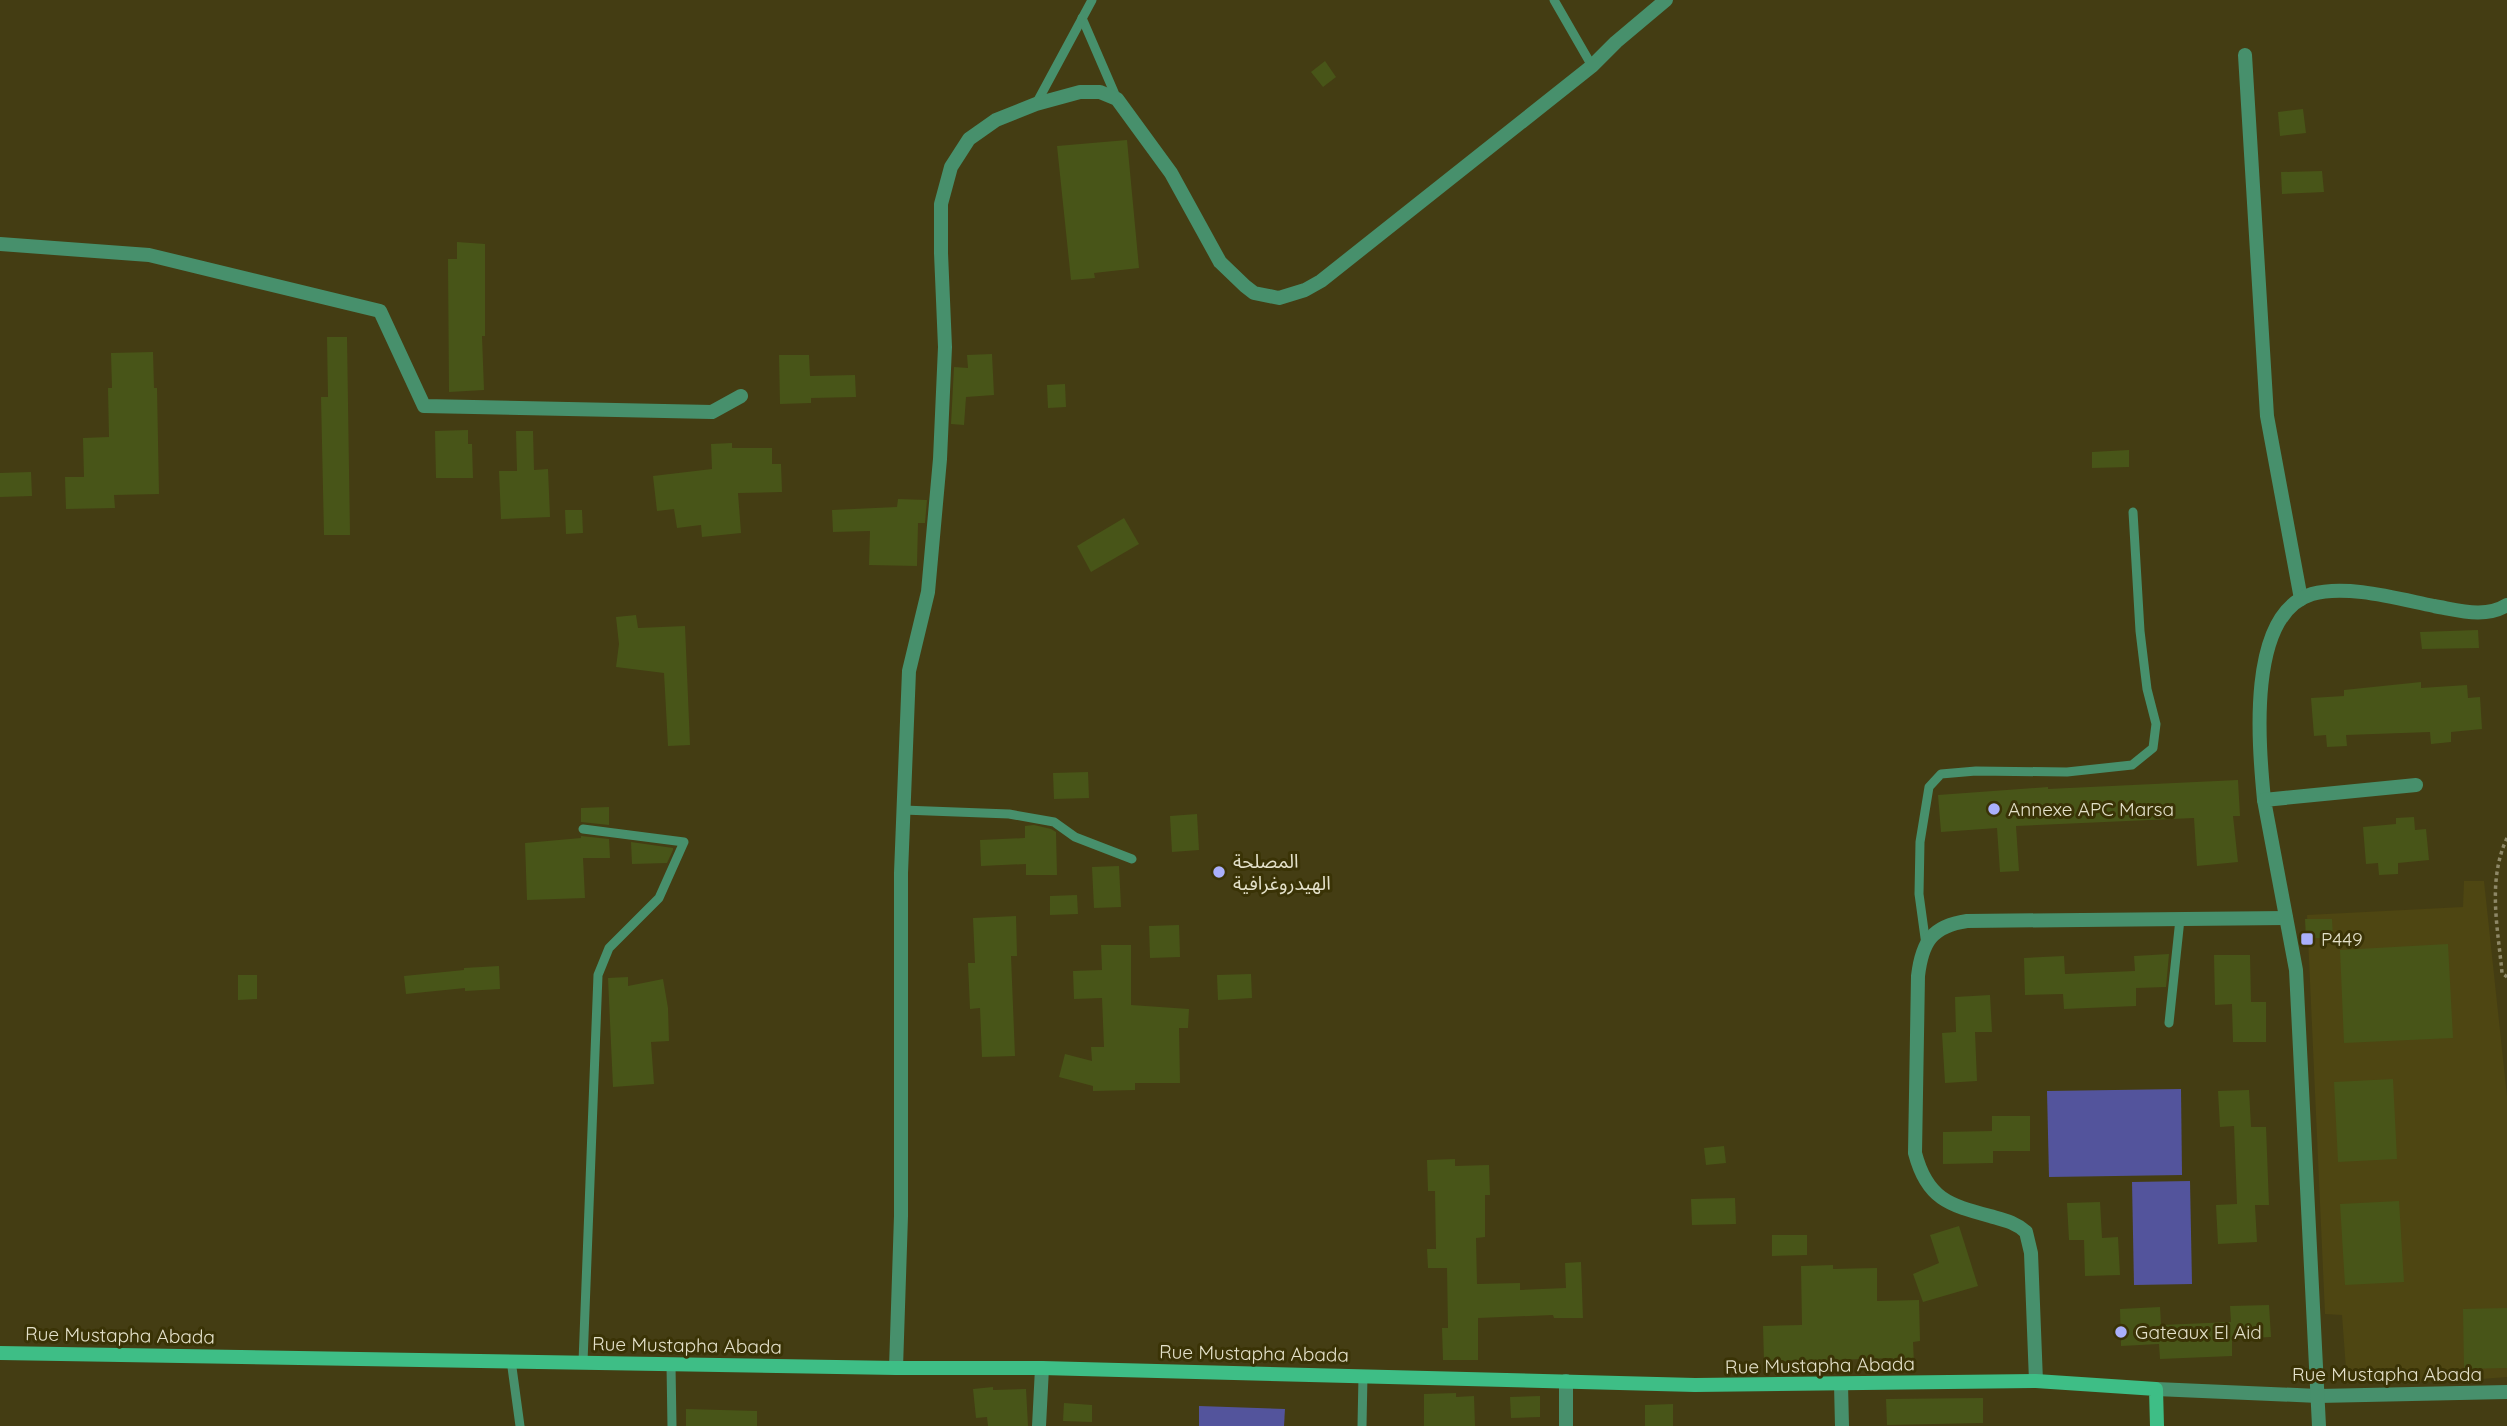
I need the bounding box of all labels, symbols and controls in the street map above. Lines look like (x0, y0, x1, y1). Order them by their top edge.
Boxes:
place label: Annexe APC Marsa (2008, 797, 2174, 821)
marker: Annexe APC Marsa (1986, 801, 2002, 817)
place label: المصلحة الهيدروغرافية (1233, 849, 1331, 895)
marker: المصلحة الهيدروغرافية (1211, 864, 1227, 880)
place label: P449 (2321, 927, 2363, 951)
marker: P449 (2299, 931, 2315, 947)
place label: Gateaux El Aid (2135, 1320, 2262, 1344)
street label: Rue Mustapha Abada (25, 1321, 215, 1349)
marker: Gateaux El Aid (2113, 1324, 2129, 1340)
street label: Rue Mustapha Abada (592, 1331, 782, 1359)
street label: Rue Mustapha Abada (1159, 1339, 1349, 1367)
street label: Rue Mustapha Abada (1725, 1351, 1915, 1379)
street label: Rue Mustapha Abada (2292, 1362, 2482, 1386)

